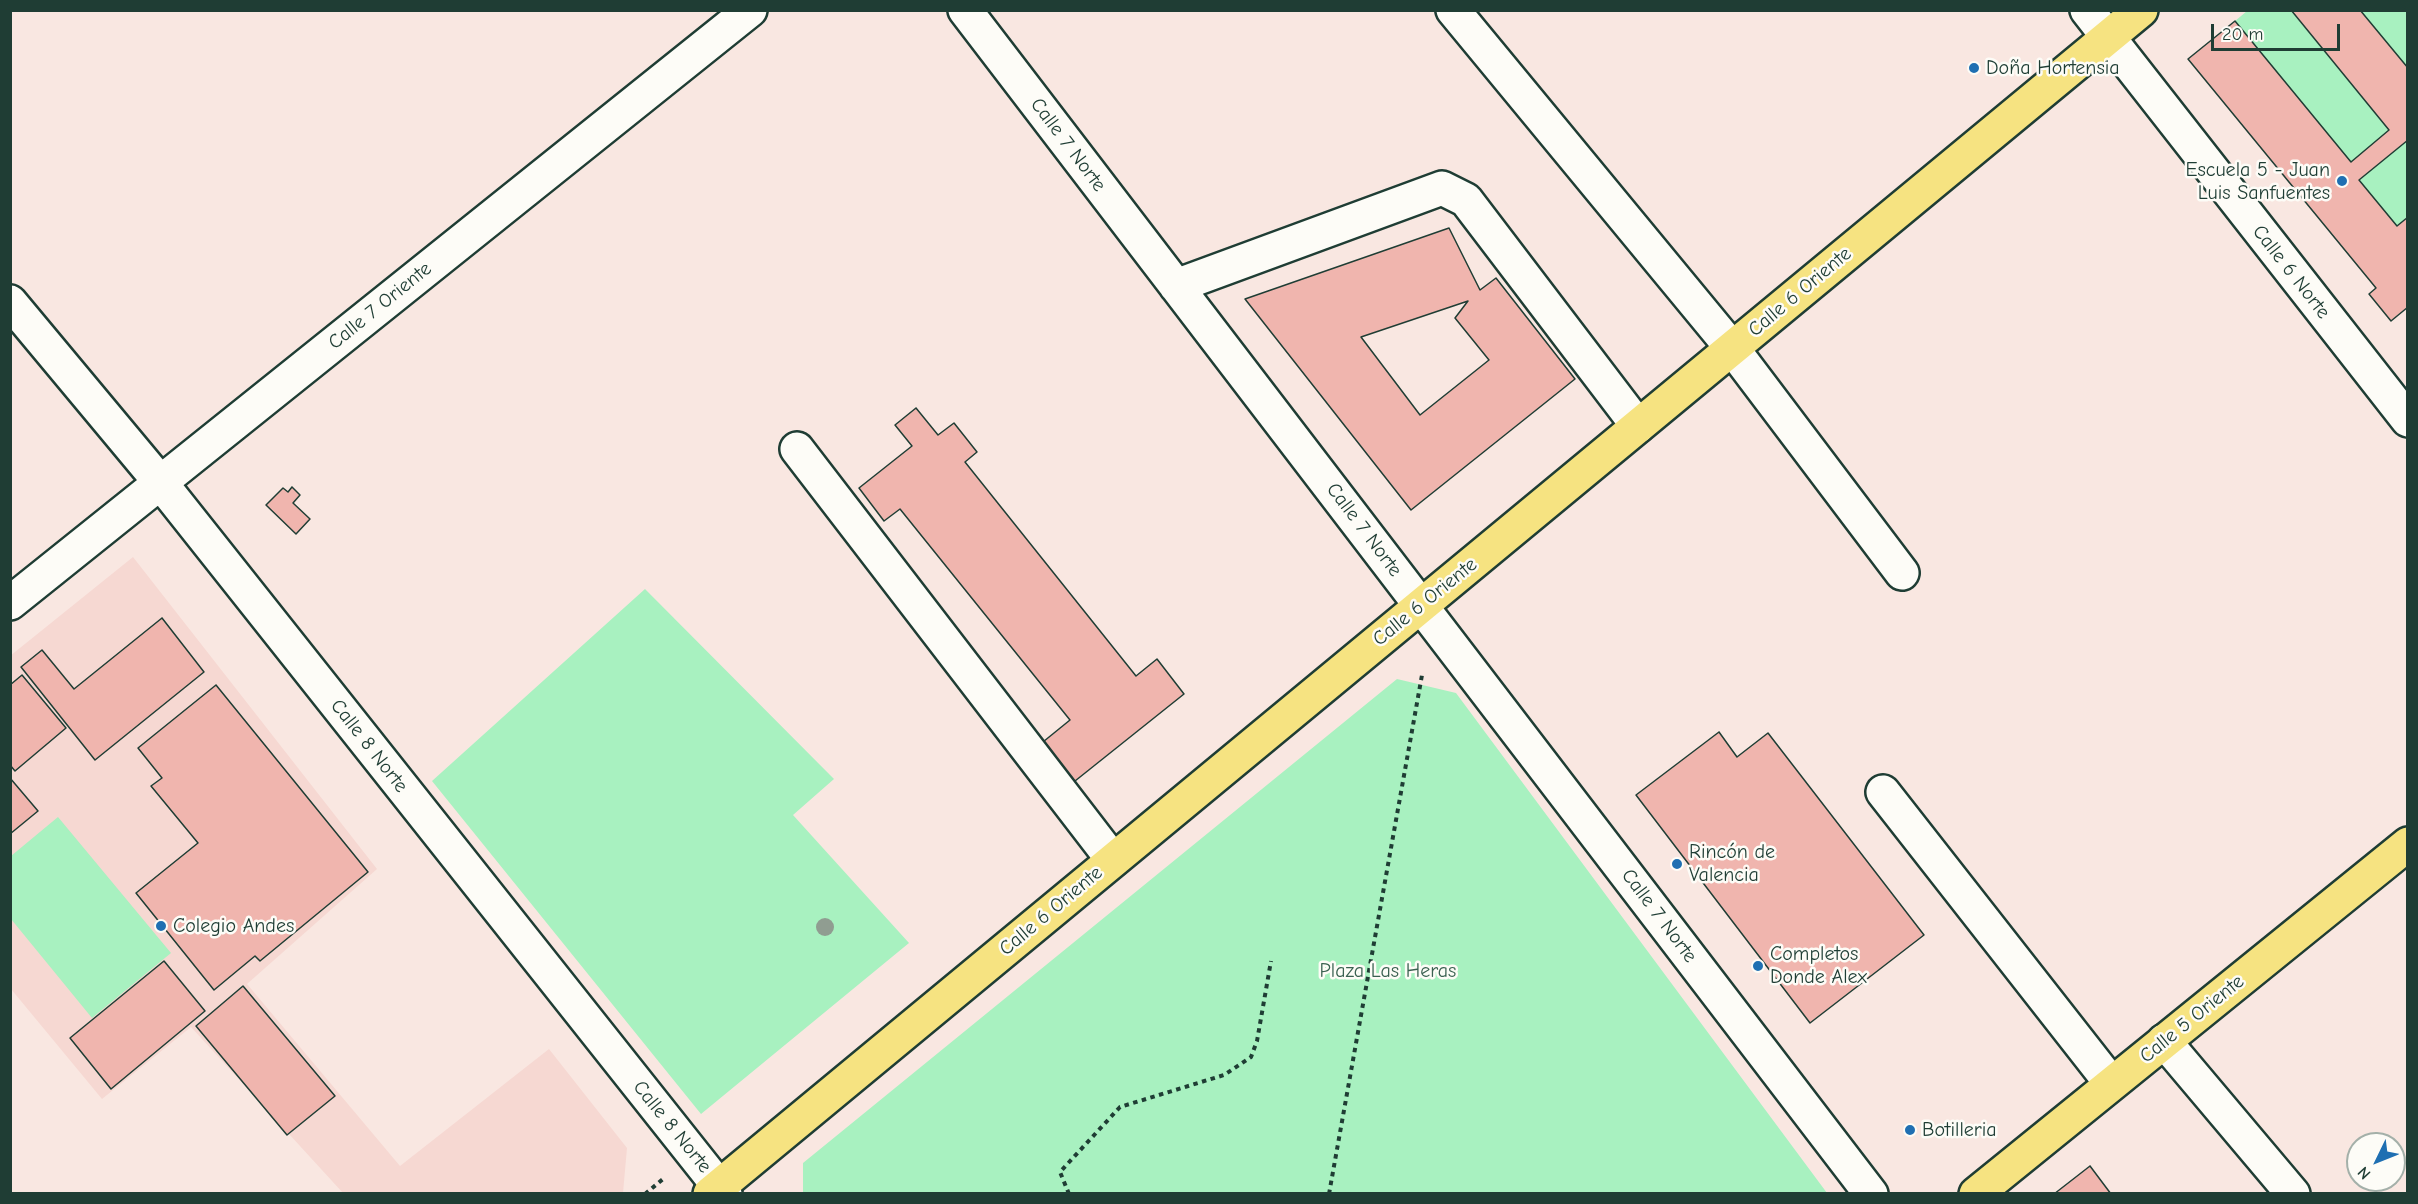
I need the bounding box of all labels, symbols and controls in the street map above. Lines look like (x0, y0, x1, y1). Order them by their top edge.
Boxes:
scale bar (2214, 12, 2343, 50)
text: 20 m (2222, 24, 2263, 45)
place label: Doña Hortensia (1986, 56, 2120, 80)
marker: Doña Hortensia (1967, 61, 1981, 75)
street label: Calle 7 Norte (1025, 93, 1111, 197)
place label: Escuela 5 - Juan Luis Sanfuentes (2185, 158, 2330, 205)
marker: Escuela 5 - Juan Luis Sanfuentes (2335, 174, 2349, 188)
street label: Calle 6 Norte (2247, 220, 2335, 324)
street label: Calle 6 Oriente (1744, 242, 1856, 342)
street label: Calle 7 Oriente (324, 257, 436, 355)
street label: Calle 7 Norte (1321, 478, 1407, 582)
street label: Calle 6 Oriente (1368, 553, 1482, 651)
street label: Calle 8 Norte (325, 695, 413, 797)
place label: Rincón de Valencia (1689, 840, 1775, 887)
marker: Rincón de Valencia (1670, 857, 1684, 871)
street label: Calle 6 Oriente (995, 861, 1107, 961)
street label: Calle 7 Norte (1616, 864, 1702, 968)
place label: Colegio Andes (173, 914, 294, 938)
marker: Colegio Andes (154, 919, 168, 933)
place label: Completos Donde Alex (1770, 942, 1867, 989)
park label: Plaza Las Heras (1320, 959, 1456, 983)
marker: Completos Donde Alex (1751, 959, 1765, 973)
street label: Calle 5 Oriente (2135, 970, 2249, 1068)
street label: Calle 8 Norte (627, 1076, 717, 1178)
place label: Botilleria (1922, 1118, 1997, 1142)
marker: Botilleria (1903, 1123, 1917, 1137)
north arrow (2346, 1132, 2406, 1192)
text: N (2354, 1163, 2374, 1183)

